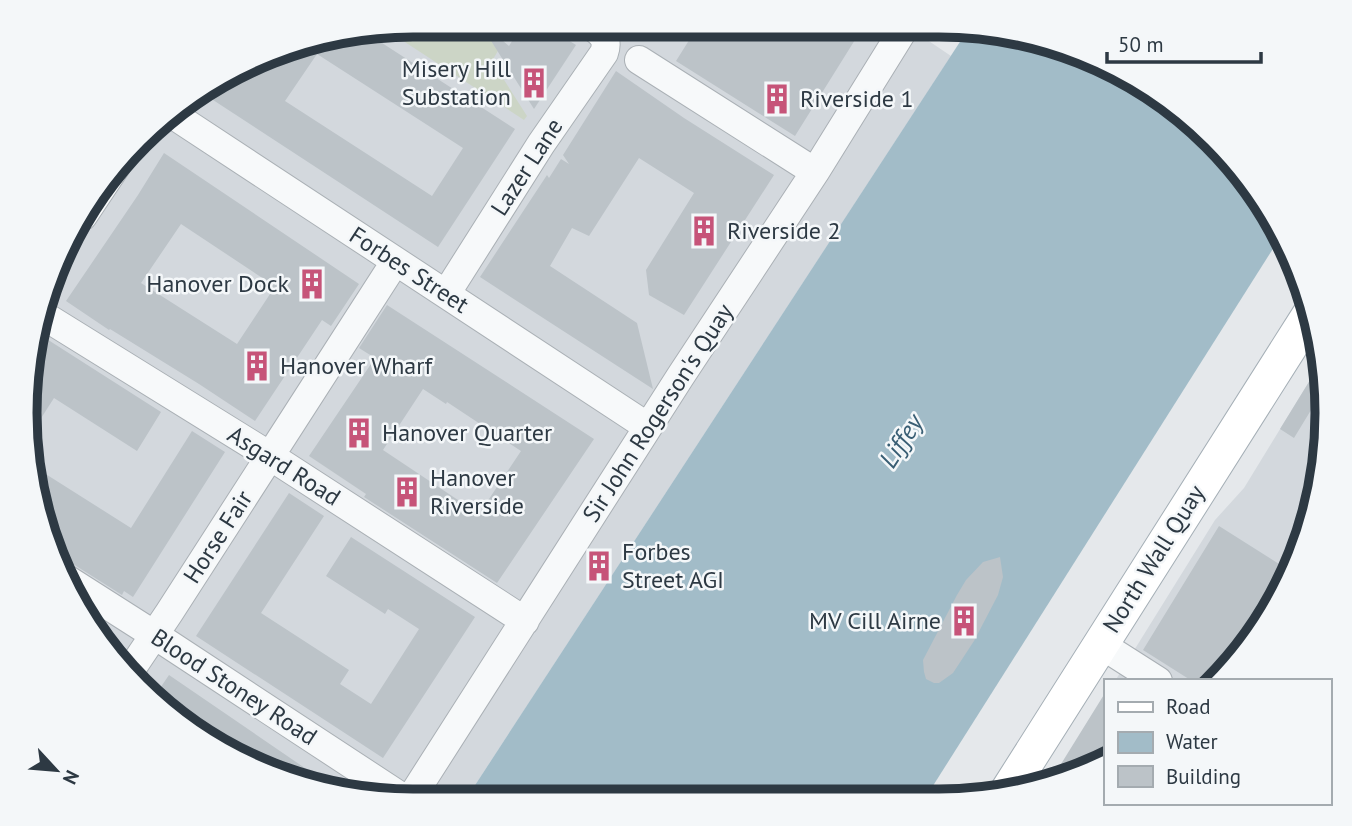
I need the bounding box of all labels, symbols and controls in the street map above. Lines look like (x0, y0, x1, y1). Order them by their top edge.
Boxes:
scale bar (1107, 21, 1261, 65)
text: 50 m (1118, 31, 1164, 58)
place label: Misery Hill Substation (402, 53, 511, 112)
building icon: Misery Hill Substation (517, 66, 551, 100)
building icon: Riverside 1 (760, 82, 794, 116)
place label: Riverside 1 (800, 83, 914, 114)
street label: Lazer Lane (484, 112, 570, 221)
building icon: Riverside 2 (687, 214, 721, 248)
place label: Riverside 2 (727, 215, 841, 246)
street label: Forbes Street (344, 219, 475, 320)
building icon: Hanover Dock (295, 267, 329, 301)
place label: Hanover Dock (146, 268, 289, 299)
street label: Sir John Rogerson's Quay (575, 298, 740, 528)
building icon: Hanover Wharf (240, 349, 274, 383)
place label: Hanover Wharf (280, 350, 433, 381)
water label: Liffey (871, 406, 931, 474)
building icon: Hanover Quarter (342, 416, 376, 450)
place label: Hanover Quarter (382, 417, 552, 448)
street label: Asgard Road (222, 419, 346, 512)
place label: Hanover Riverside (430, 462, 524, 521)
building icon: Hanover Riverside (390, 475, 424, 509)
street label: North Wall Quay (1096, 479, 1211, 639)
street label: Horse Fair (176, 484, 259, 589)
place label: Forbes Street AGI (622, 536, 724, 595)
building icon: Forbes Street AGI (582, 549, 616, 583)
building icon: MV Cill Airne (947, 604, 981, 638)
place label: MV Cill Airne (809, 605, 941, 636)
street label: Blood Stoney Road (145, 621, 323, 752)
legend (1104, 679, 1331, 805)
text: Road (1166, 693, 1210, 720)
text: Water (1166, 728, 1218, 755)
north arrow (21, 735, 91, 805)
text: Building (1166, 763, 1241, 790)
text: N (58, 767, 85, 788)

